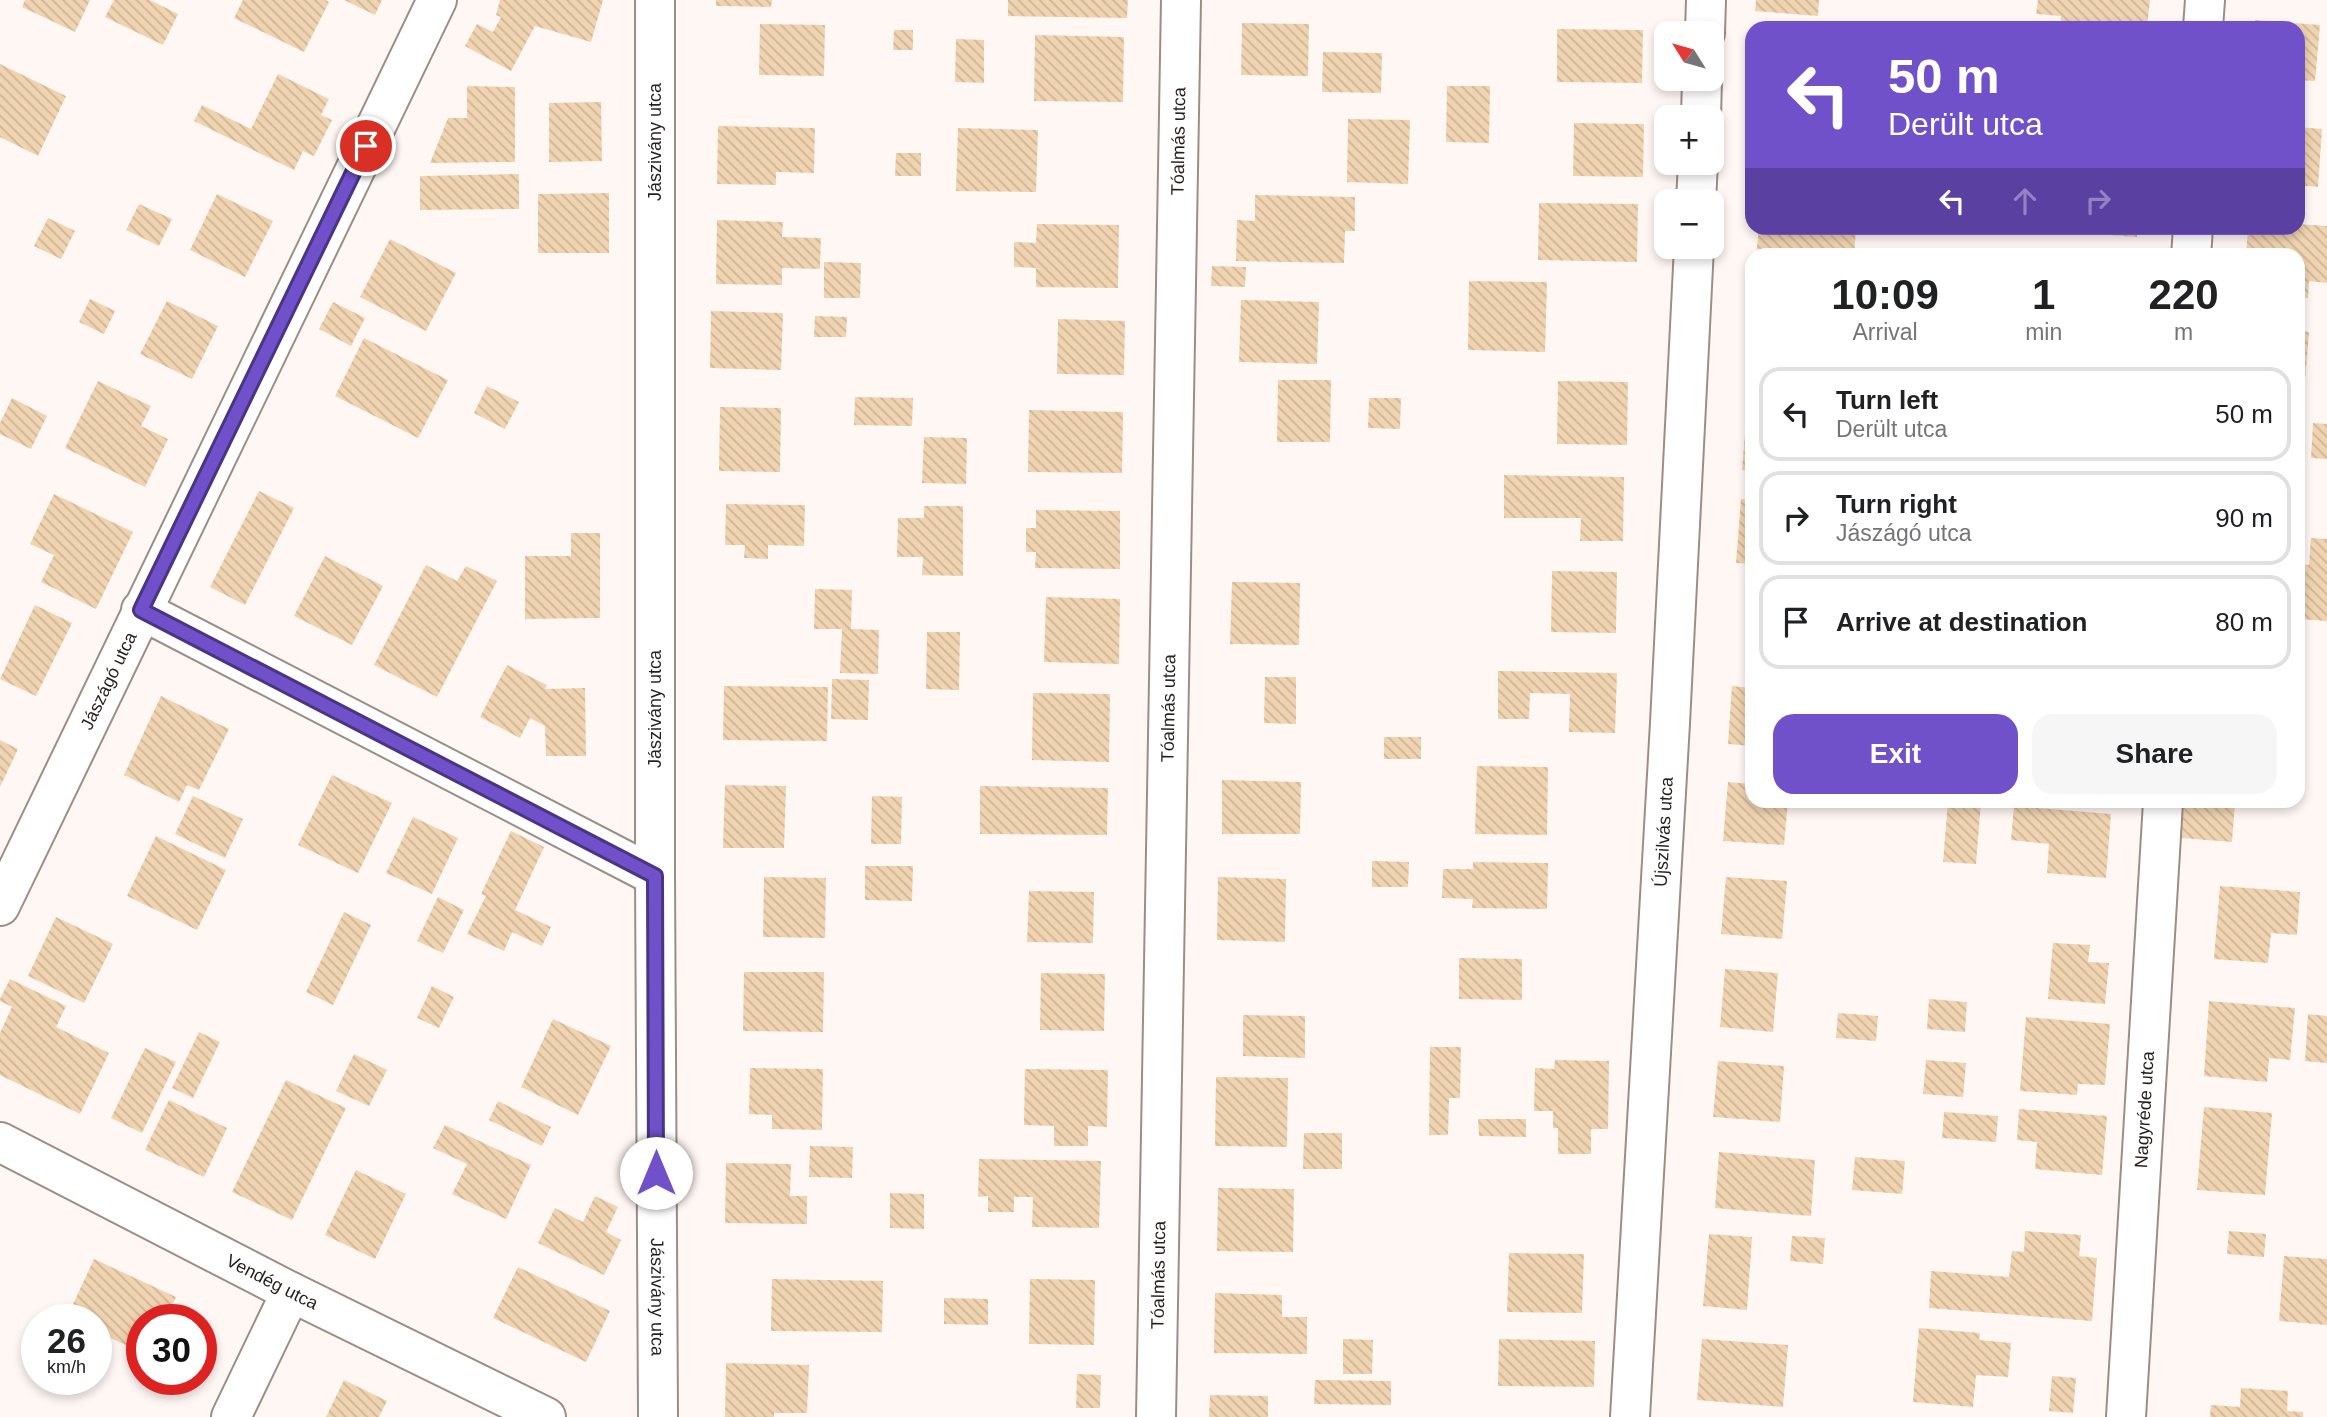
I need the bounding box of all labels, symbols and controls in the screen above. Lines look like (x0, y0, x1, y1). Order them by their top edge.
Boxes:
north arrow (1654, 21, 1724, 91)
map controls (1654, 21, 1724, 259)
icon: left (1773, 49, 1864, 140)
text: 50 m (1888, 49, 2000, 103)
street label: Jászivány utca (645, 82, 665, 201)
street label: Tóalmás utca (1168, 86, 1189, 195)
button: + (1654, 105, 1724, 175)
text: Derült utca (1888, 106, 2043, 142)
pin (336, 116, 396, 176)
icon: arrive (347, 127, 385, 165)
icon: left (1933, 182, 1971, 220)
icon: ahead (2006, 182, 2044, 220)
icon: right (2079, 182, 2117, 220)
button: − (1654, 189, 1724, 259)
text: 10:09 (1831, 271, 1939, 318)
text: 1 (2032, 271, 2055, 318)
text: 220 (2149, 271, 2219, 318)
text: Arrival (1852, 319, 1918, 345)
text: min (2025, 319, 2062, 345)
text: m (2174, 319, 2193, 345)
text: Turn left (1836, 385, 1938, 415)
icon: left (1777, 395, 1815, 433)
text: 50 m (2215, 399, 2273, 429)
text: Derült utca (1836, 416, 1947, 442)
text: Turn right (1836, 489, 1957, 519)
icon: right (1777, 499, 1815, 537)
text: 90 m (2215, 503, 2273, 533)
text: Jászágó utca (1836, 520, 1972, 546)
icon: arrive (1777, 603, 1815, 641)
text: Arrive at destination (1836, 607, 2087, 637)
text: 80 m (2215, 607, 2273, 637)
street label: Jászágó utca (77, 628, 141, 733)
street label: Jászivány utca (645, 649, 665, 768)
street label: Tóalmás utca (1158, 653, 1179, 762)
button: Exit (1773, 714, 2018, 794)
button: Share (2032, 714, 2277, 794)
street label: Újszilvás utca (1650, 775, 1677, 887)
street label: Nagyréde utca (2131, 1050, 2158, 1169)
position arrow (619, 1136, 693, 1210)
street label: Tóalmás utca (1148, 1220, 1169, 1329)
street label: Jászivány utca (647, 1238, 668, 1357)
street label: Vendég utca (223, 1250, 322, 1314)
speed limit sign: 30 (126, 1304, 217, 1395)
text: 26 (47, 1321, 86, 1360)
text: km/h (47, 1357, 86, 1377)

